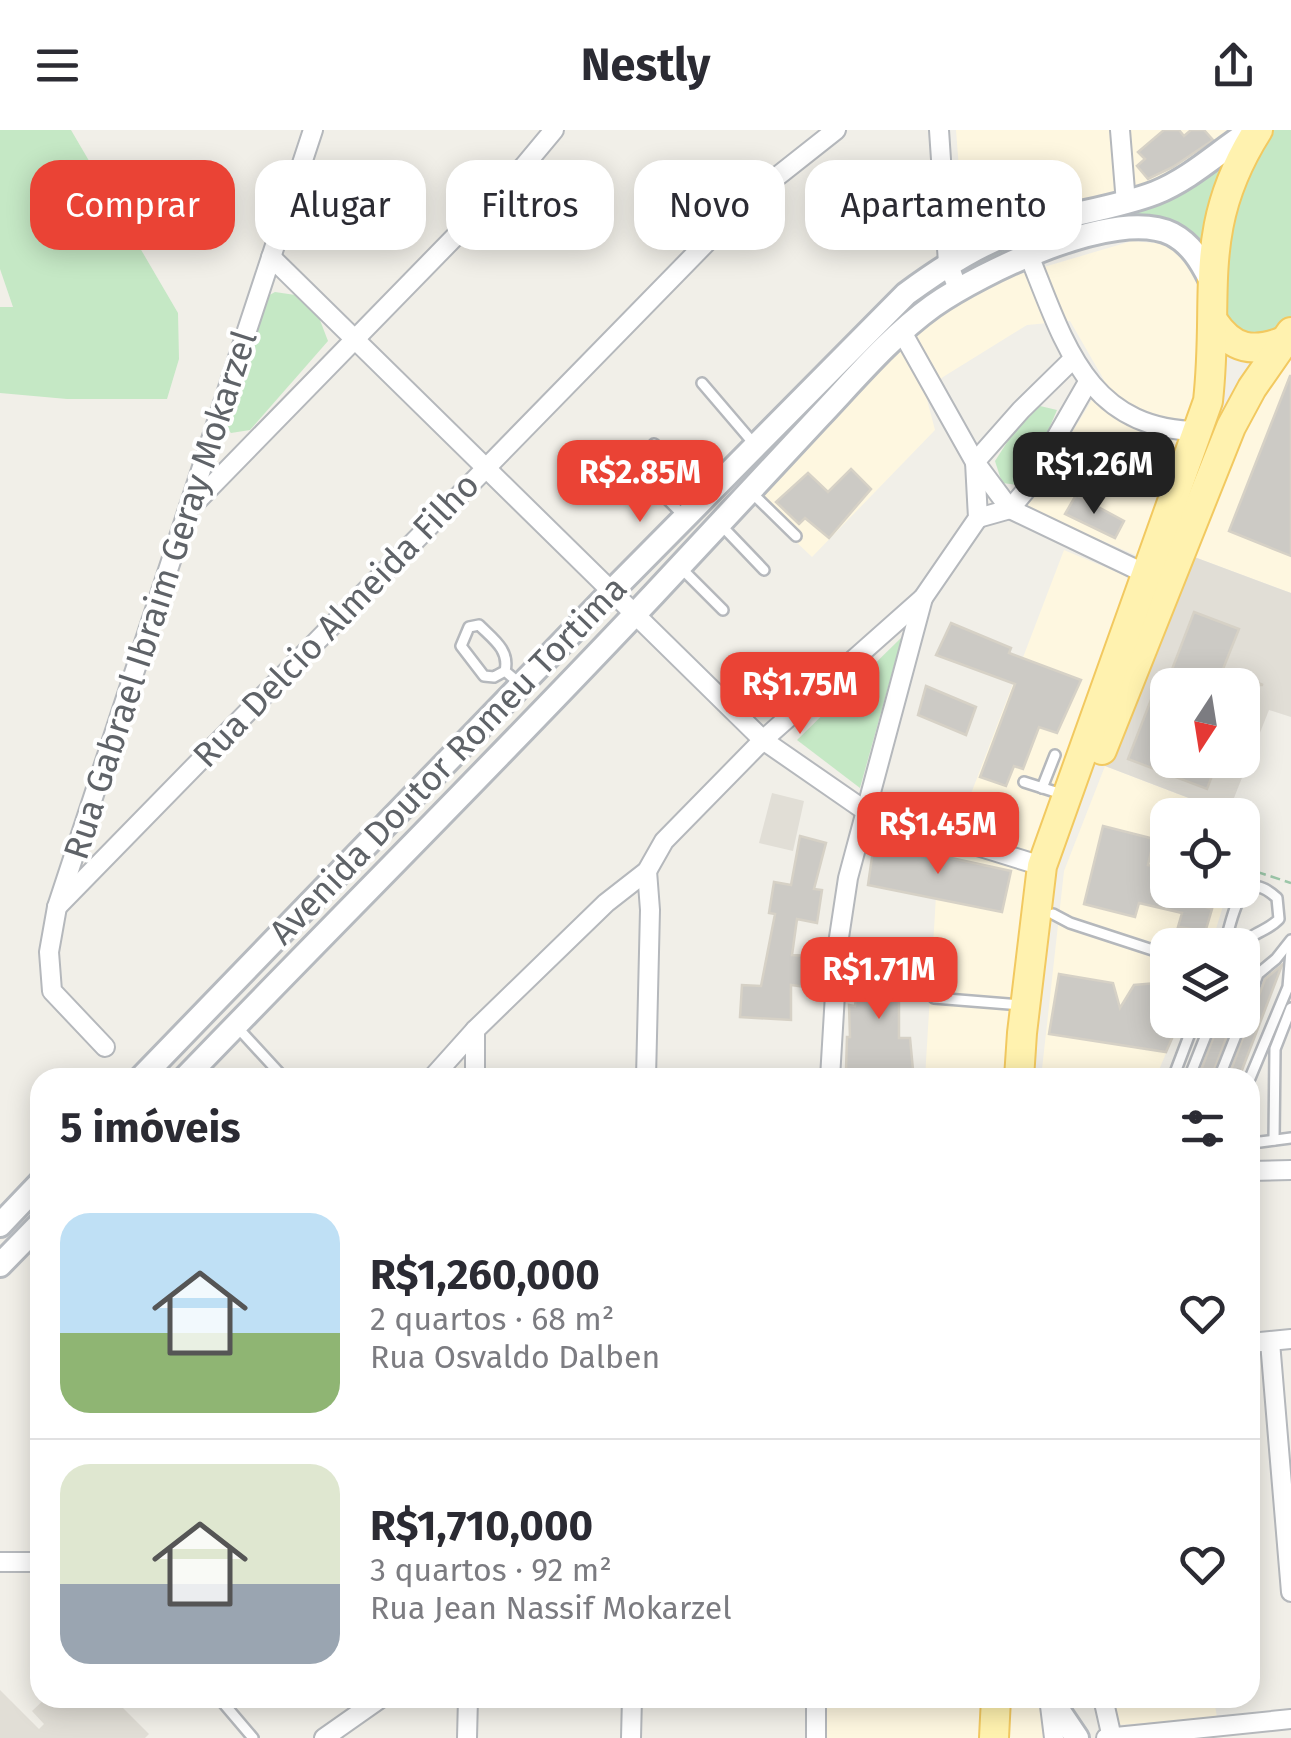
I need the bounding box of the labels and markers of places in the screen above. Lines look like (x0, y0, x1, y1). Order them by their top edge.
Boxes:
pin: R$1.26M (1002, 432, 1186, 517)
pin: R$2.85M (548, 440, 732, 525)
pin: R$1.75M (708, 652, 892, 737)
pin: R$1.45M (846, 792, 1030, 877)
pin: R$1.71M (787, 937, 971, 1022)

